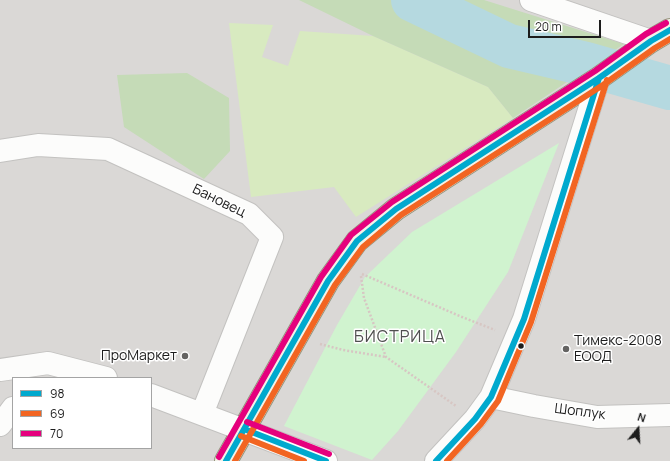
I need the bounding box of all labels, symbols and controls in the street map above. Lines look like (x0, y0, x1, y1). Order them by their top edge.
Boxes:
scale bar (530, 12, 603, 38)
text: 20 m (535, 18, 562, 35)
street label: Бановец (190, 181, 248, 221)
district label: БИСТРИЦА (354, 328, 446, 348)
place label: Тимекс-2008 ЕООД (574, 333, 662, 366)
unlabelled marker (516, 341, 526, 351)
marker: Тимекс-2008 ЕООД (561, 344, 571, 354)
place label: ПроМаркет (101, 348, 177, 364)
marker: ПроМаркет (180, 351, 190, 361)
legend (12, 377, 152, 449)
text: 98 (50, 385, 64, 402)
street label: Шоплук (554, 401, 606, 423)
text: 69 (50, 405, 65, 422)
north arrow (618, 409, 658, 449)
text: N (636, 409, 648, 425)
text: 70 (50, 425, 63, 442)

